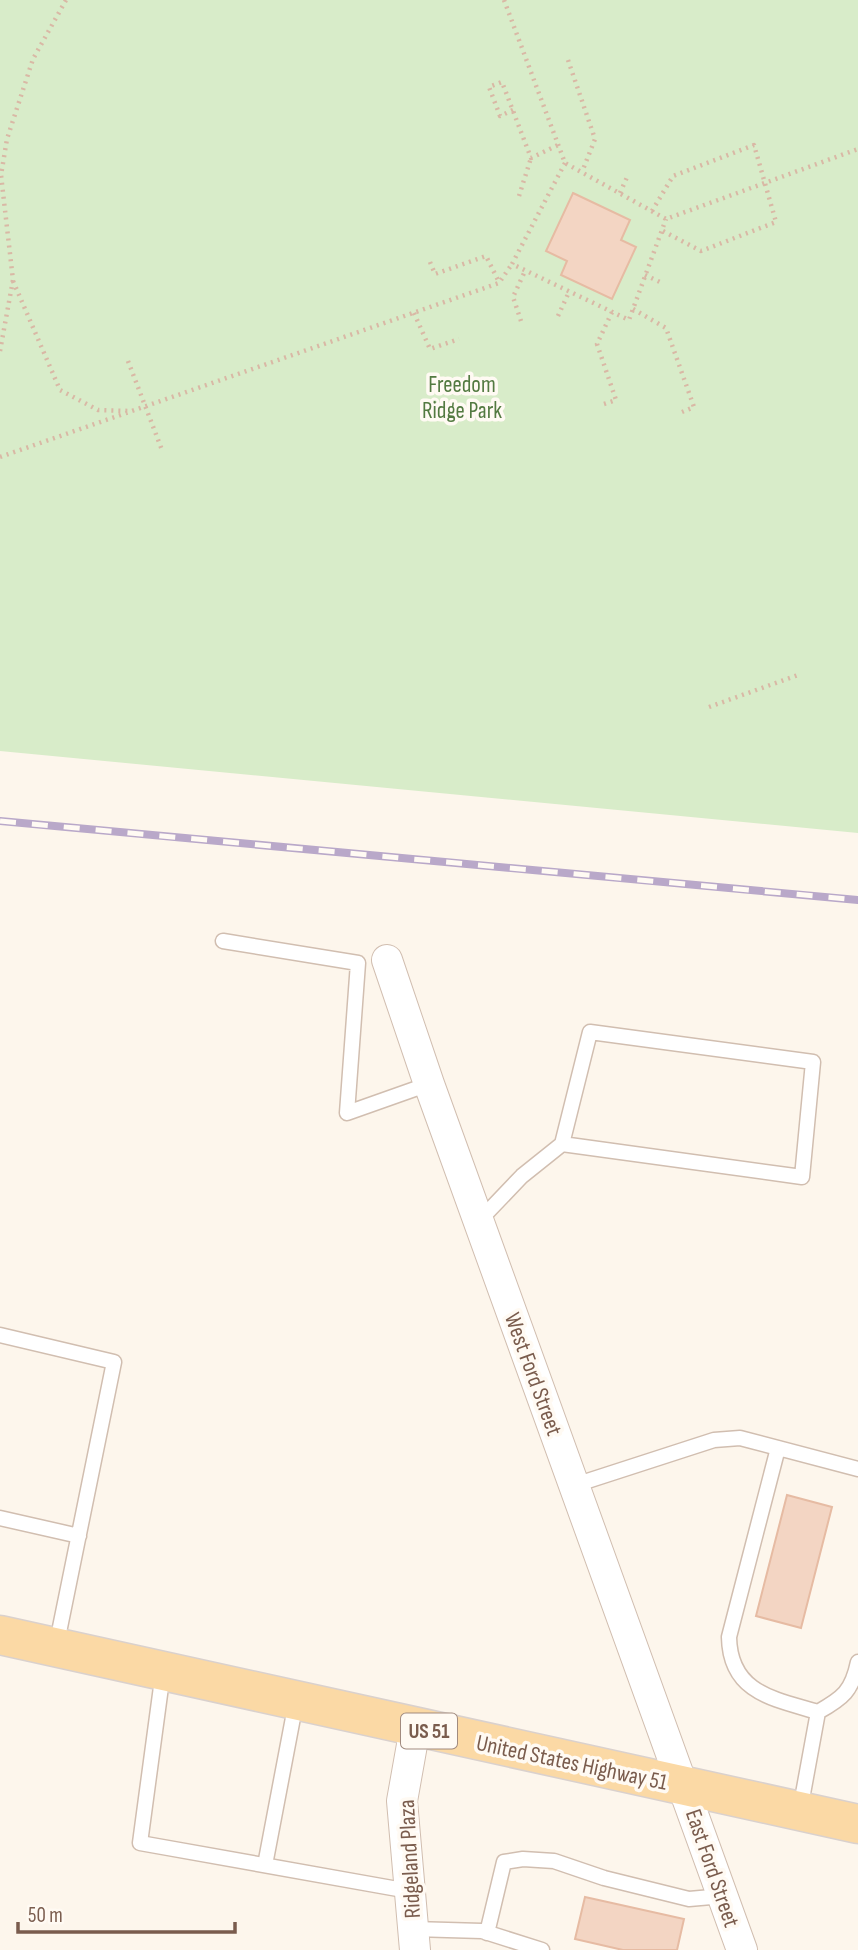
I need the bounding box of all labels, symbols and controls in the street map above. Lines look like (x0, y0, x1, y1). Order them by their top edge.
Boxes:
park label: Freedom Ridge Park (422, 371, 502, 425)
street label: West Ford Street (498, 1309, 568, 1440)
road number: US 51 (401, 1714, 457, 1748)
street label: United States Highway 51 (474, 1729, 670, 1797)
street label: Ridgeland Plaza (393, 1799, 427, 1919)
street label: East Ford Street (679, 1806, 745, 1931)
scale bar (18, 1890, 234, 1934)
text: 50 m (28, 1903, 63, 1928)

